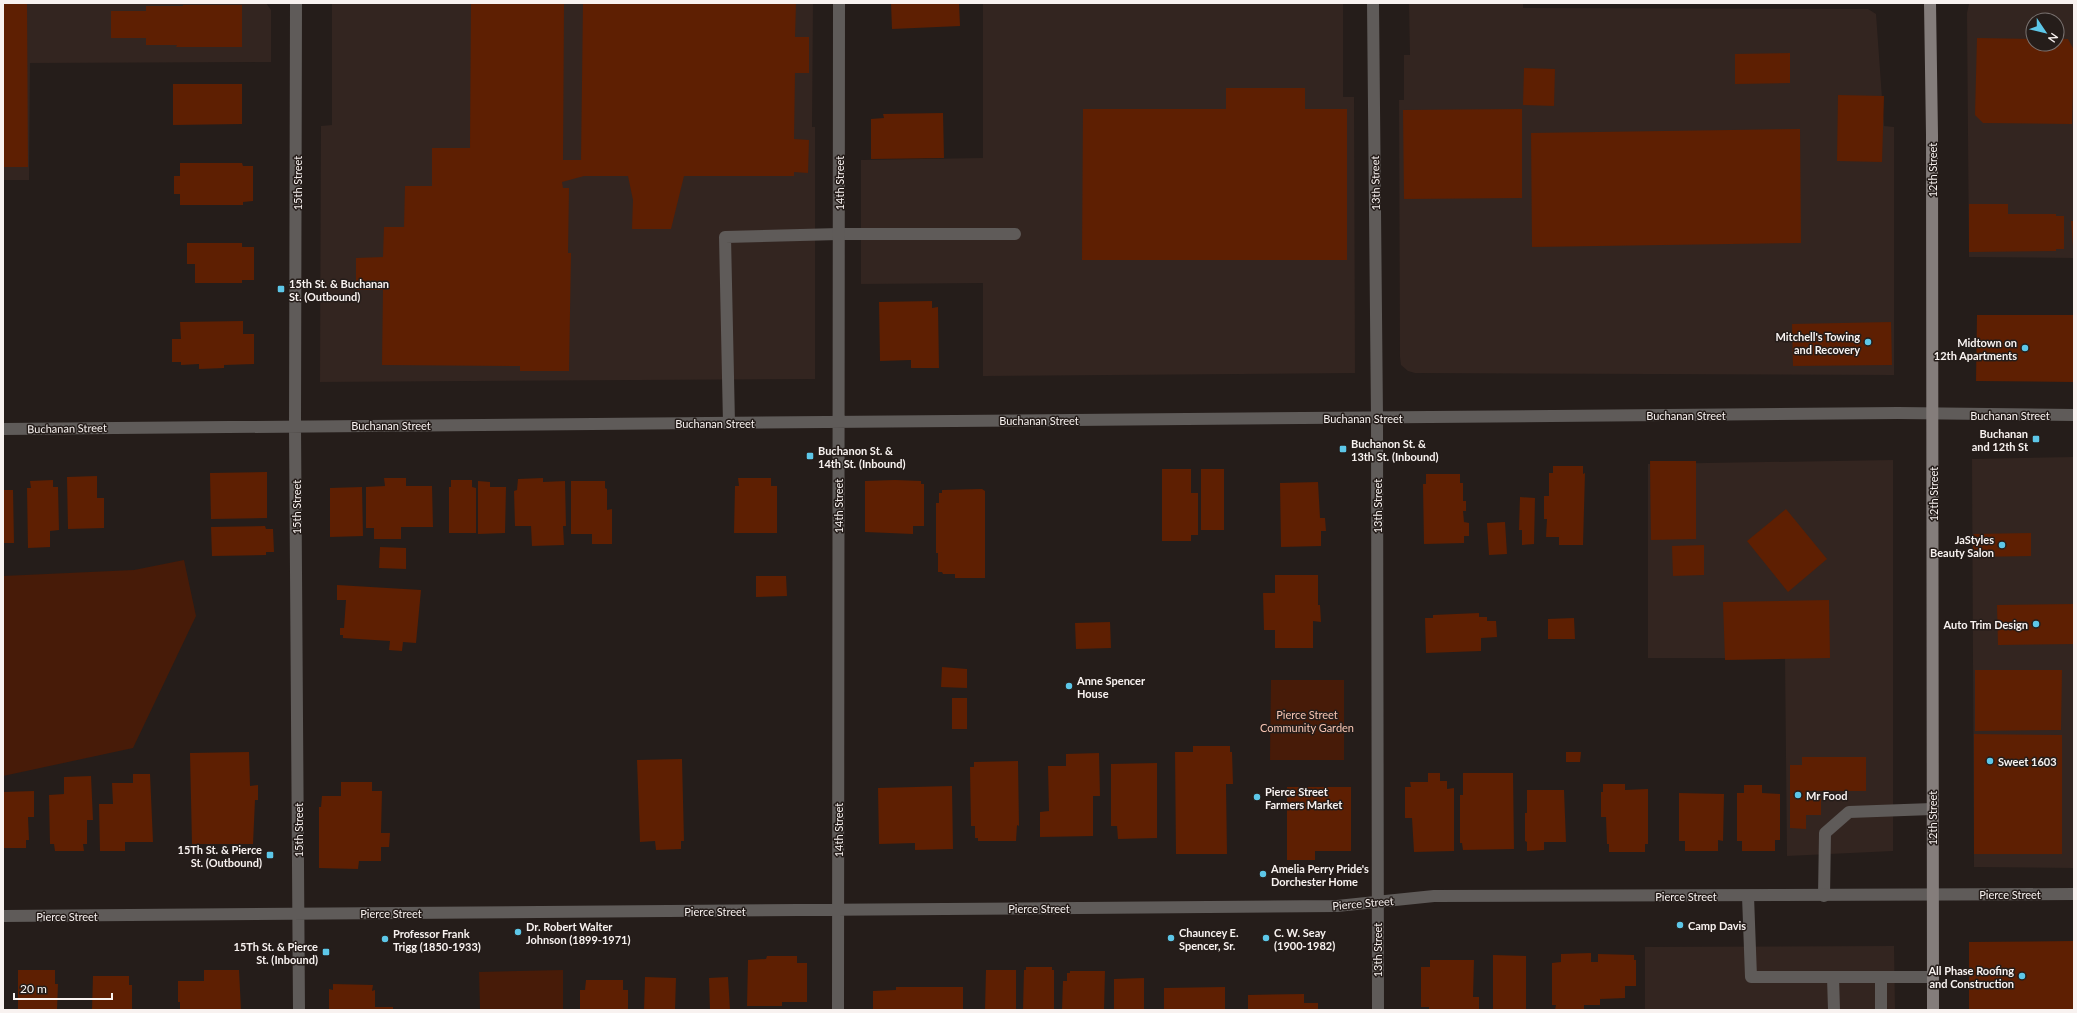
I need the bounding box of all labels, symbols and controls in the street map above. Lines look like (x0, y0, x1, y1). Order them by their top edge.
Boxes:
north arrow (2025, 12, 2065, 52)
text: N (2046, 31, 2061, 45)
street label: 12th Street (1926, 143, 1939, 197)
street label: 15th Street (291, 156, 304, 210)
street label: 14th Street (833, 156, 846, 210)
street label: 13th Street (1368, 156, 1382, 210)
place label: 15th St. & Buchanan St. (Outbound) (289, 277, 389, 303)
marker: 15th St. & Buchanan St. (Outbound) (276, 284, 286, 294)
place label: Mitchell's Towing and Recovery (1775, 330, 1860, 356)
place label: Midtown on 12th Apartments (1934, 336, 2017, 362)
marker: Mitchell's Towing and Recovery (1863, 337, 1873, 347)
marker: Midtown on 12th Apartments (2020, 343, 2030, 353)
street label: Buchanan Street (1646, 409, 1726, 422)
street label: Buchanan Street (1970, 409, 2050, 422)
street label: Buchanan Street (1323, 412, 1403, 425)
street label: Buchanan Street (999, 414, 1079, 427)
street label: Buchanan Street (675, 417, 755, 430)
street label: Buchanan Street (351, 419, 431, 432)
street label: Buchanan Street (27, 421, 107, 435)
place label: Buchanan and 12th St (1972, 427, 2029, 453)
marker: Buchanan and 12th St (2031, 434, 2041, 444)
place label: Buchanon St. & 13th St. (Inbound) (1351, 437, 1439, 463)
place label: Buchanon St. & 14th St. (Inbound) (818, 444, 906, 470)
marker: Buchanon St. & 13th St. (Inbound) (1338, 444, 1348, 454)
marker: Buchanon St. & 14th St. (Inbound) (805, 451, 815, 461)
street label: 12th Street (1927, 467, 1940, 521)
street label: 14th Street (832, 479, 845, 533)
street label: 13th Street (1371, 479, 1384, 533)
street label: 15th Street (290, 480, 303, 534)
place label: JaStyles Beauty Salon (1930, 533, 1994, 559)
marker: JaStyles Beauty Salon (1997, 540, 2007, 550)
place label: Auto Trim Design (1942, 618, 2028, 631)
marker: Auto Trim Design (2031, 619, 2041, 629)
place label: Anne Spencer House (1076, 674, 1146, 700)
marker: Anne Spencer House (1064, 681, 1074, 691)
park label: Pierce Street Community Garden (1260, 708, 1354, 734)
place label: Sweet 1603 (1998, 755, 2057, 768)
marker: Sweet 1603 (1985, 756, 1995, 766)
place label: Pierce Street Farmers Market (1265, 785, 1343, 811)
place label: Mr Food (1806, 789, 1847, 802)
marker: Mr Food (1793, 790, 1803, 800)
street label: 12th Street (1926, 791, 1939, 845)
marker: Pierce Street Farmers Market (1252, 792, 1262, 802)
street label: 15th Street (292, 803, 305, 857)
street label: 14th Street (832, 803, 845, 857)
place label: 15Th St. & Pierce St. (Outbound) (178, 843, 262, 869)
marker: 15Th St. & Pierce St. (Outbound) (265, 850, 275, 860)
place label: Amelia Perry Pride's Dorchester Home (1270, 862, 1369, 888)
marker: Amelia Perry Pride's Dorchester Home (1258, 869, 1268, 879)
street label: Pierce Street (1979, 888, 2041, 901)
street label: Pierce Street (1655, 890, 1717, 903)
street label: Pierce Street (1332, 894, 1394, 912)
street label: Pierce Street (1008, 902, 1070, 915)
street label: Pierce Street (684, 905, 746, 918)
street label: Pierce Street (360, 907, 422, 920)
street label: Pierce Street (36, 910, 98, 923)
place label: Camp Davis (1688, 919, 1746, 932)
place label: Dr. Robert Walter Johnson (1899-1971) (526, 920, 631, 946)
marker: Camp Davis (1675, 920, 1685, 930)
street label: 13th Street (1371, 923, 1384, 977)
place label: Chauncey E. Spencer, Sr. (1179, 926, 1239, 952)
place label: C. W. Seay (1900-1982) (1274, 926, 1335, 952)
place label: Professor Frank Trigg (1850-1933) (393, 927, 481, 953)
marker: Dr. Robert Walter Johnson (1899-1971) (513, 927, 523, 937)
marker: Chauncey E. Spencer, Sr. (1166, 933, 1176, 943)
marker: C. W. Seay (1900-1982) (1261, 933, 1271, 943)
marker: Professor Frank Trigg (1850-1933) (380, 934, 390, 944)
place label: 15Th St. & Pierce St. (Inbound) (234, 940, 318, 966)
marker: 15Th St. & Pierce St. (Inbound) (321, 947, 331, 957)
place label: All Phase Roofing and Construction (1927, 964, 2014, 990)
marker: All Phase Roofing and Construction (2017, 971, 2027, 981)
scale bar (14, 975, 112, 1001)
text: 20 m (20, 981, 47, 996)

